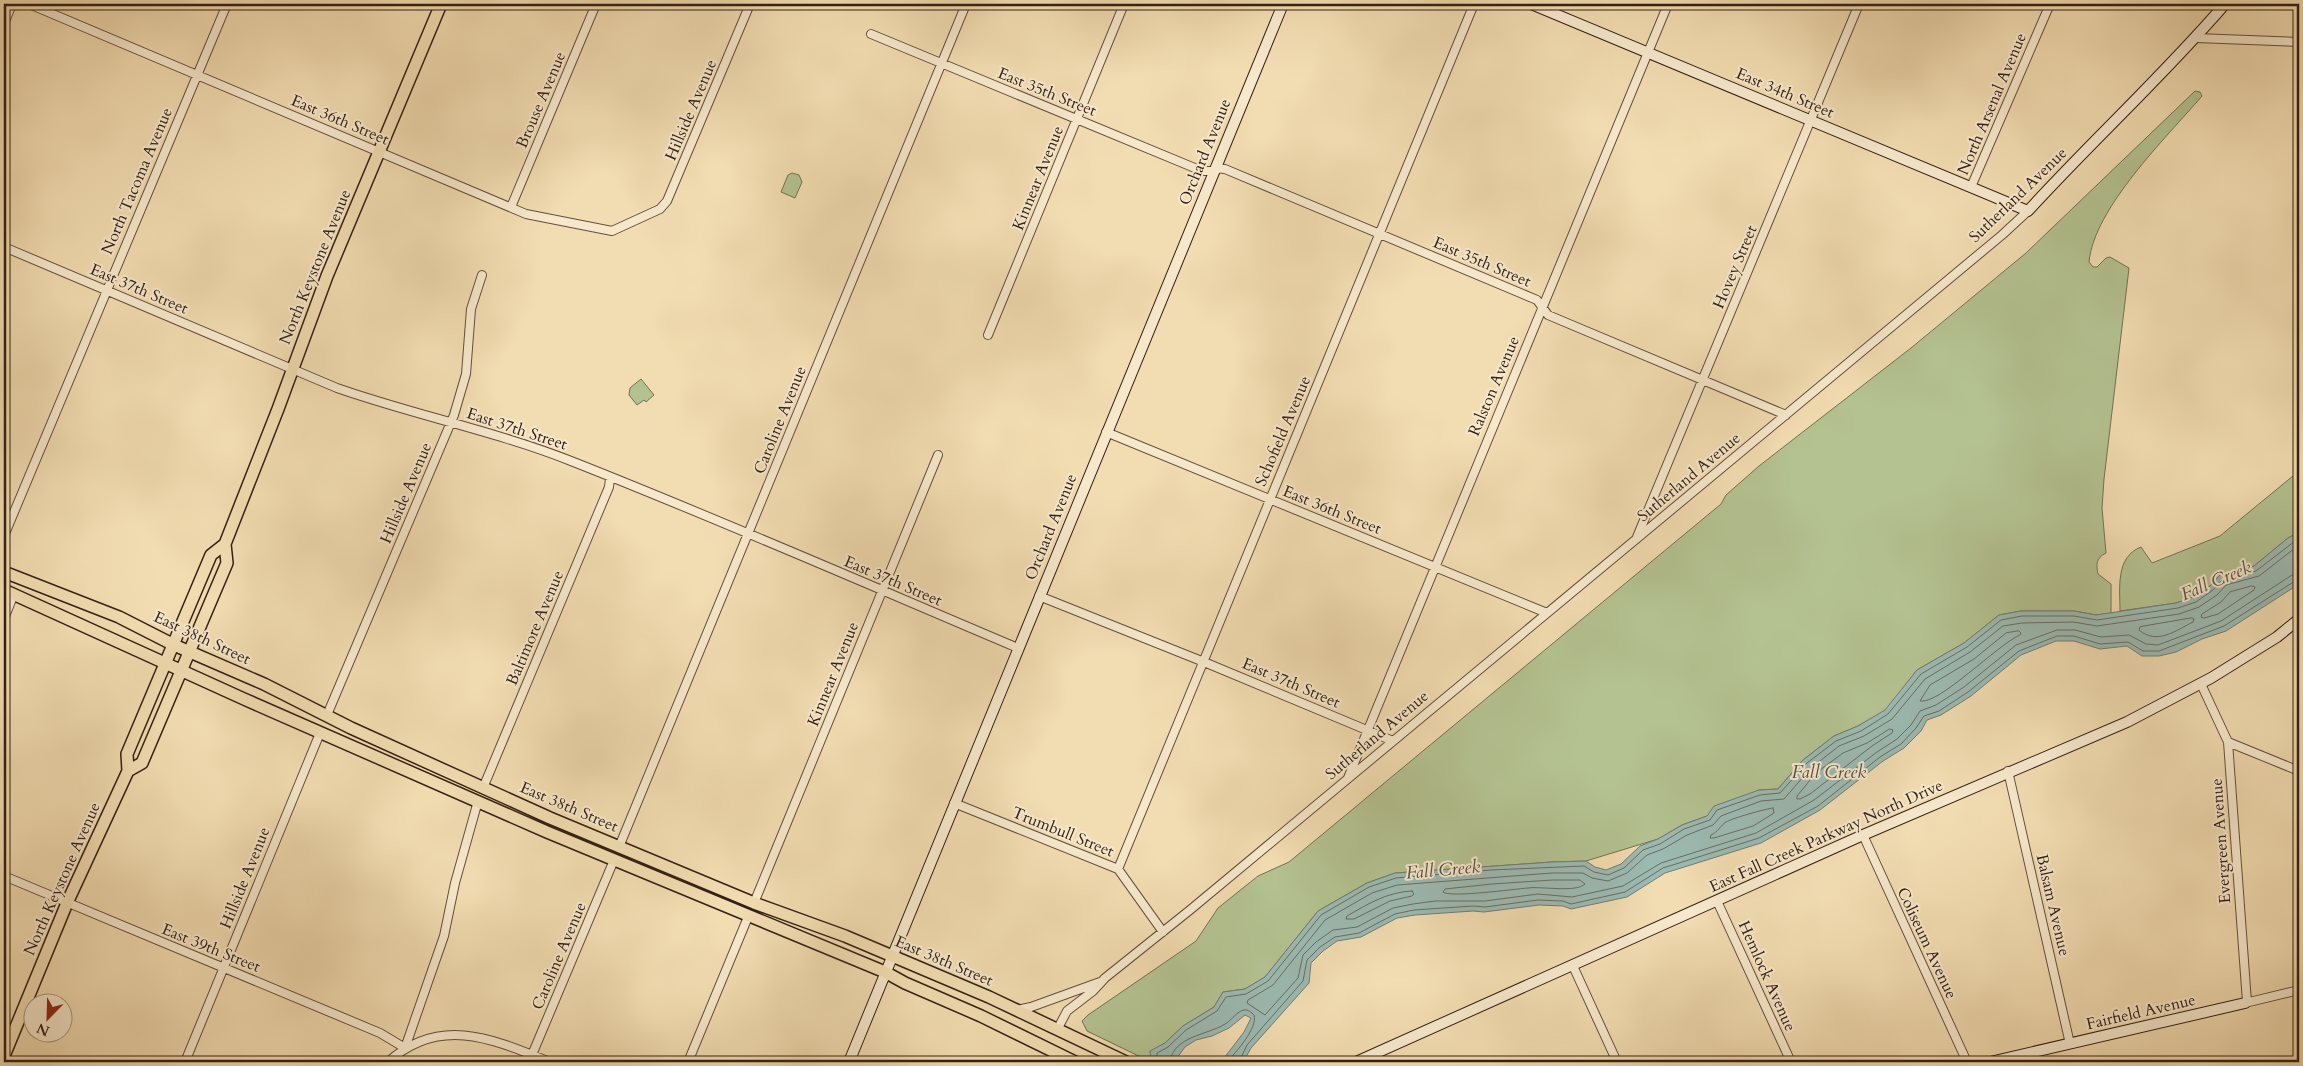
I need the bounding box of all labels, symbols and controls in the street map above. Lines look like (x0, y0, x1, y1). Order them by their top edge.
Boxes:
street label: North Arsenal Avenue (1952, 30, 2032, 178)
street label: Brouse Avenue (511, 48, 571, 152)
street label: Hillside Avenue (660, 56, 722, 164)
street label: East 35th Street (994, 62, 1100, 122)
street label: East 34th Street (1733, 62, 1837, 124)
street label: East 36th Street (288, 89, 392, 151)
street label: Orchard Avenue (1174, 95, 1236, 209)
street label: North Tacoma Avenue (96, 104, 178, 258)
street label: Kinnear Avenue (1007, 123, 1069, 233)
street label: Sutherland Avenue (1964, 142, 2072, 248)
street label: North Keystone Avenue (274, 186, 356, 348)
street label: Hovey Street (1708, 222, 1762, 312)
street label: East 35th Street (1430, 231, 1534, 293)
street label: East 37th Street (87, 258, 191, 320)
street label: Ralston Avenue (1463, 333, 1525, 439)
street label: Caroline Avenue (748, 363, 812, 477)
street label: Schofield Avenue (1250, 372, 1316, 490)
street label: East 37th Street (464, 402, 570, 456)
street label: Sutherland Avenue (1633, 427, 1745, 527)
street label: Hillside Avenue (375, 439, 437, 547)
street label: Orchard Avenue (1020, 470, 1082, 584)
street label: East 36th Street (1279, 480, 1385, 540)
street label: East 37th Street (841, 550, 945, 612)
water label: Fall Creek (2177, 555, 2255, 607)
street label: Baltimore Avenue (501, 567, 569, 689)
street label: East 38th Street (150, 606, 254, 670)
street label: Kinnear Avenue (802, 619, 864, 729)
street label: East 37th Street (1239, 652, 1343, 714)
street label: Sutherland Avenue (1321, 685, 1433, 785)
water label: Fall Creek (1792, 760, 1866, 785)
street label: East Fall Creek Parkway North Drive (1706, 774, 1946, 898)
street label: East 38th Street (517, 776, 621, 838)
street label: Evergreen Avenue (2206, 778, 2236, 904)
street label: North Keystone Avenue (18, 799, 106, 959)
street label: Trumbull Street (1009, 802, 1117, 862)
street label: Hillside Avenue (215, 824, 275, 932)
street label: Balsam Avenue (2031, 852, 2075, 958)
water label: Fall Creek (1405, 854, 1481, 886)
street label: Coliseum Avenue (1892, 884, 1962, 1002)
street label: Caroline Avenue (526, 899, 592, 1013)
street label: Hemlock Avenue (1733, 917, 1801, 1035)
street label: East 39th Street (158, 918, 264, 978)
street label: East 38th Street (892, 930, 996, 992)
street label: Fairfield Avenue (2084, 989, 2198, 1035)
north arrow (22, 994, 72, 1044)
text: N (34, 1018, 52, 1041)

